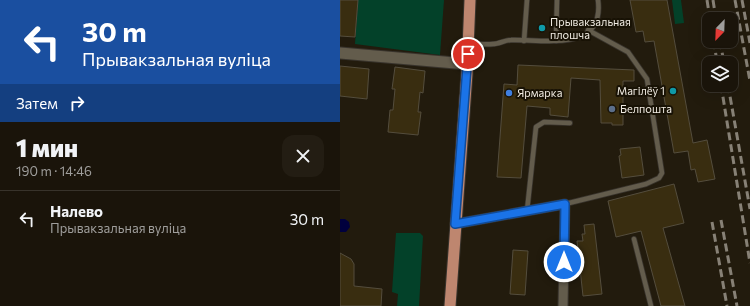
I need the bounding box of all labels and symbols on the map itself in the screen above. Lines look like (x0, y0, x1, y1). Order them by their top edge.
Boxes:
north arrow (702, 12, 738, 48)
place label: Прывакзальная плошча (550, 15, 631, 41)
marker: Прывакзальная плошча (537, 23, 547, 33)
pin (451, 37, 485, 71)
place label: Магілёў 1 (617, 84, 665, 97)
place label: Ярмарка (517, 86, 562, 99)
marker: Магілёў 1 (668, 86, 678, 96)
marker: Ярмарка (504, 88, 514, 98)
place label: Белпошта (620, 102, 672, 115)
marker: Белпошта (607, 104, 617, 114)
position arrow (543, 241, 585, 283)

